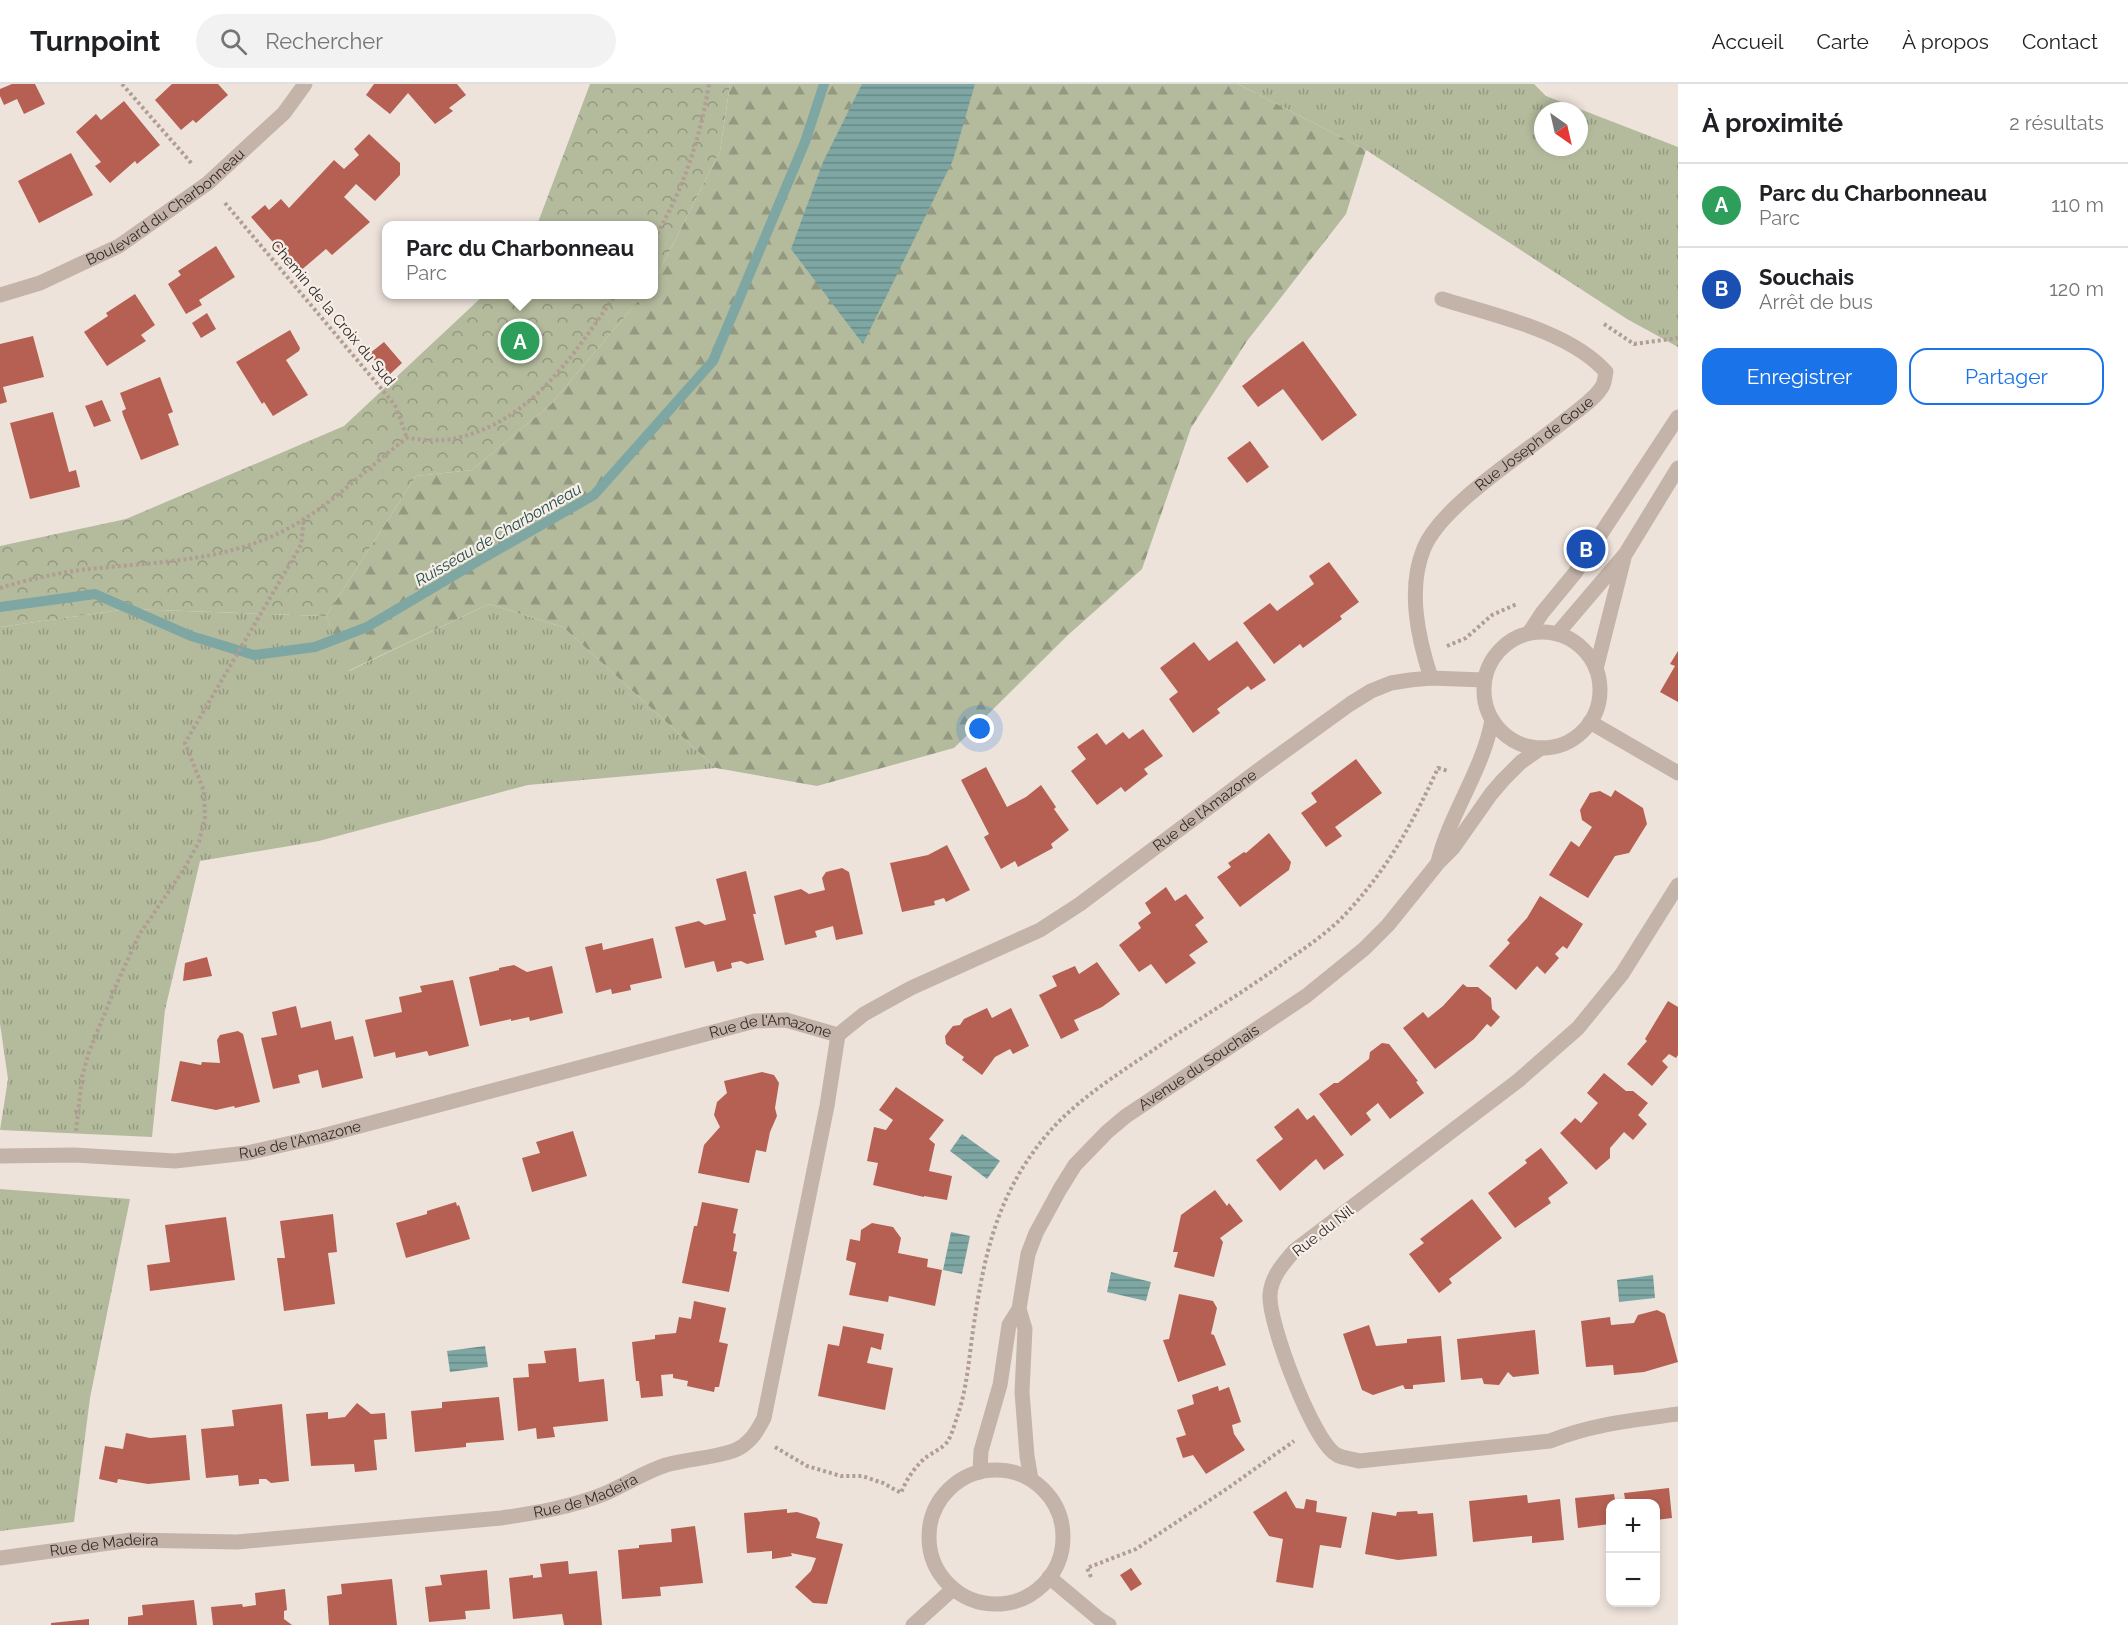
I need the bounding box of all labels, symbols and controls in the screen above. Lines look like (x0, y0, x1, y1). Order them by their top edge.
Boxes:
search box (196, 14, 616, 68)
text: Turnpoint (30, 25, 160, 58)
icon: search (217, 25, 250, 58)
text: Rechercher (265, 28, 383, 54)
text: Accueil (1712, 29, 1784, 54)
text: Carte (1817, 29, 1869, 54)
text: À propos (1902, 29, 1989, 54)
text: Contact (2022, 29, 2098, 54)
north arrow (1534, 102, 1588, 156)
text: À proximité (1702, 108, 1843, 138)
text: 2 résultats (2009, 111, 2104, 135)
street label: Boulevard du Charbonneau (83, 145, 248, 269)
text: Parc du Charbonneau (1759, 180, 1987, 206)
text: A (1715, 193, 1728, 217)
text: 110 m (2051, 193, 2104, 217)
text: Parc (1759, 206, 1800, 230)
popup (382, 221, 658, 299)
text: Parc du Charbonneau (406, 235, 634, 261)
street label: Chemin de la Croix du Sud (267, 237, 399, 389)
text: Parc (406, 261, 447, 285)
text: Souchais (1759, 264, 1854, 290)
text: B (1715, 277, 1728, 301)
text: 120 m (2049, 277, 2104, 301)
text: Arrêt de bus (1759, 290, 1873, 314)
pin: A (500, 318, 540, 364)
button: Enregistrer (1702, 348, 1897, 405)
button: Partager (1909, 348, 2104, 405)
street label: Rue Joseph de Goue (1471, 393, 1597, 495)
water label: Ruisseau de Charbonneau (412, 479, 585, 590)
pin: B (1566, 526, 1606, 572)
your location (965, 714, 994, 743)
street label: Rue de l'Amazone (1149, 766, 1260, 855)
street label: Rue de l'Amazone (707, 1011, 834, 1042)
street label: Avenue du Souchais (1135, 1021, 1262, 1114)
street label: Rue de l'Amazone (238, 1117, 363, 1163)
street label: Rue du Nil (1289, 1201, 1358, 1260)
street label: Rue de Madeira (532, 1470, 641, 1522)
map controls (1606, 1499, 1660, 1607)
button: + (1606, 1499, 1660, 1553)
street label: Rue de Madeira (49, 1531, 159, 1560)
button: − (1606, 1553, 1660, 1607)

